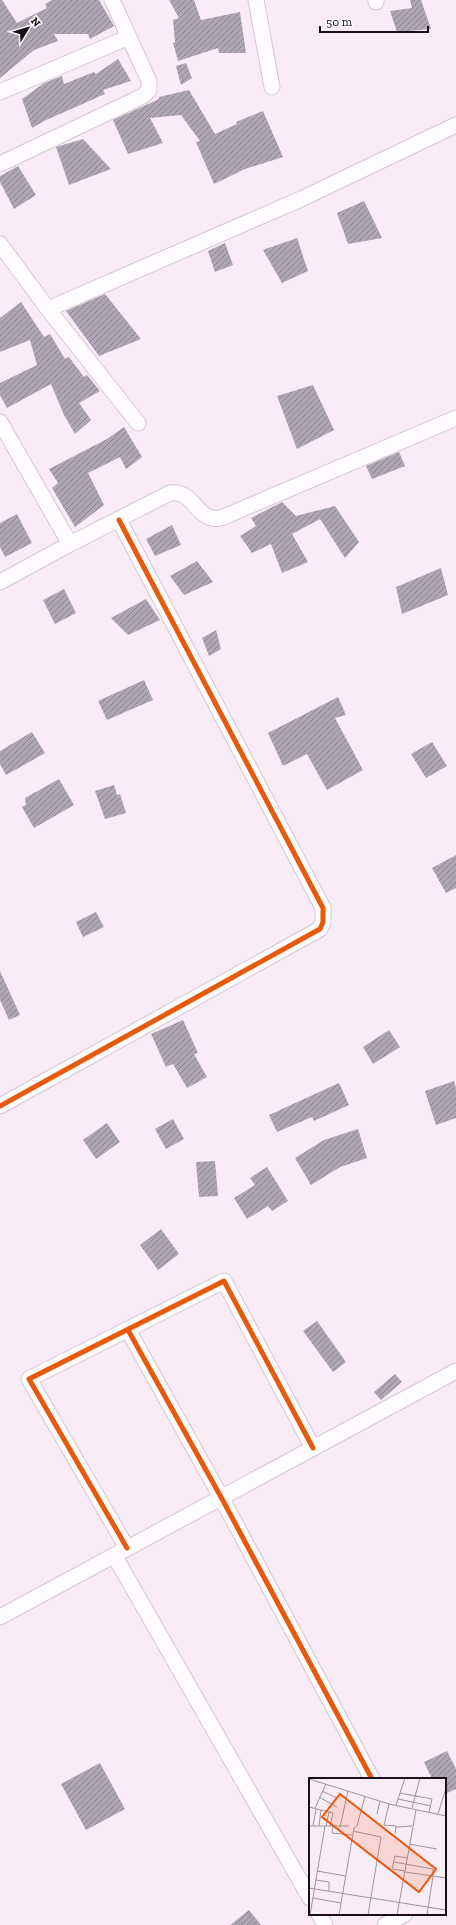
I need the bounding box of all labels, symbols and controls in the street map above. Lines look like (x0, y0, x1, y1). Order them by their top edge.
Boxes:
north arrow (8, 8, 48, 48)
scale bar (320, 8, 428, 34)
text: N (28, 15, 44, 30)
text: 50 m (326, 15, 353, 29)
inset map (309, 1778, 446, 1915)

